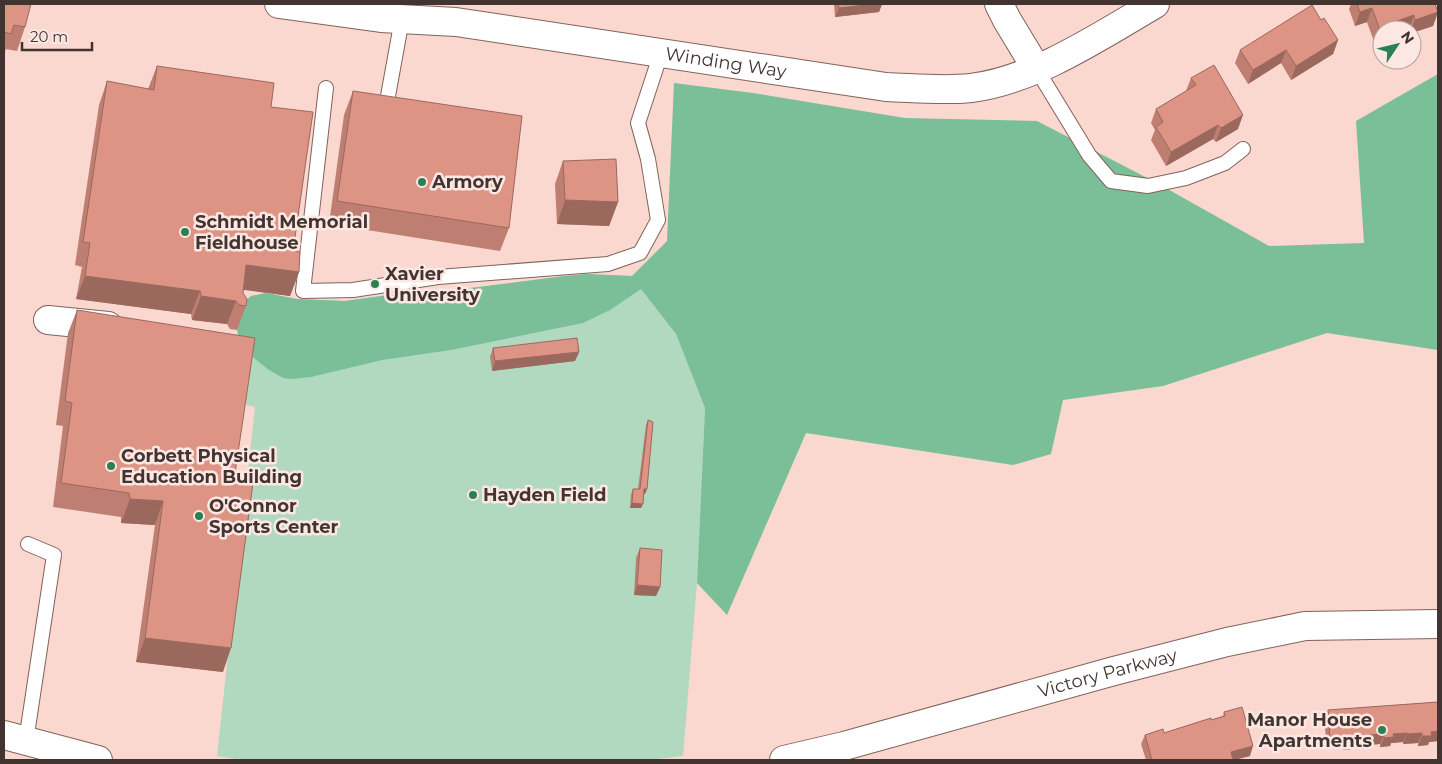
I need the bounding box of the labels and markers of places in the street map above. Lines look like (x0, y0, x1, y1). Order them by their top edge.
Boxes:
place label: Armory (431, 171, 503, 193)
marker: Armory (416, 176, 428, 188)
place label: Schmidt Memorial Fieldhouse (195, 211, 368, 254)
marker: Schmidt Memorial Fieldhouse (179, 226, 191, 238)
place label: Xavier University (385, 263, 480, 306)
marker: Xavier University (369, 278, 381, 290)
place label: Corbett Physical Education Building (121, 445, 302, 488)
marker: Corbett Physical Education Building (105, 460, 117, 472)
place label: Hayden Field (483, 484, 606, 506)
marker: Hayden Field (467, 489, 479, 501)
place label: O'Connor Sports Center (209, 495, 339, 538)
marker: O'Connor Sports Center (193, 510, 205, 522)
place label: Manor House Apartments (1247, 709, 1372, 752)
marker: Manor House Apartments (1376, 724, 1388, 736)

